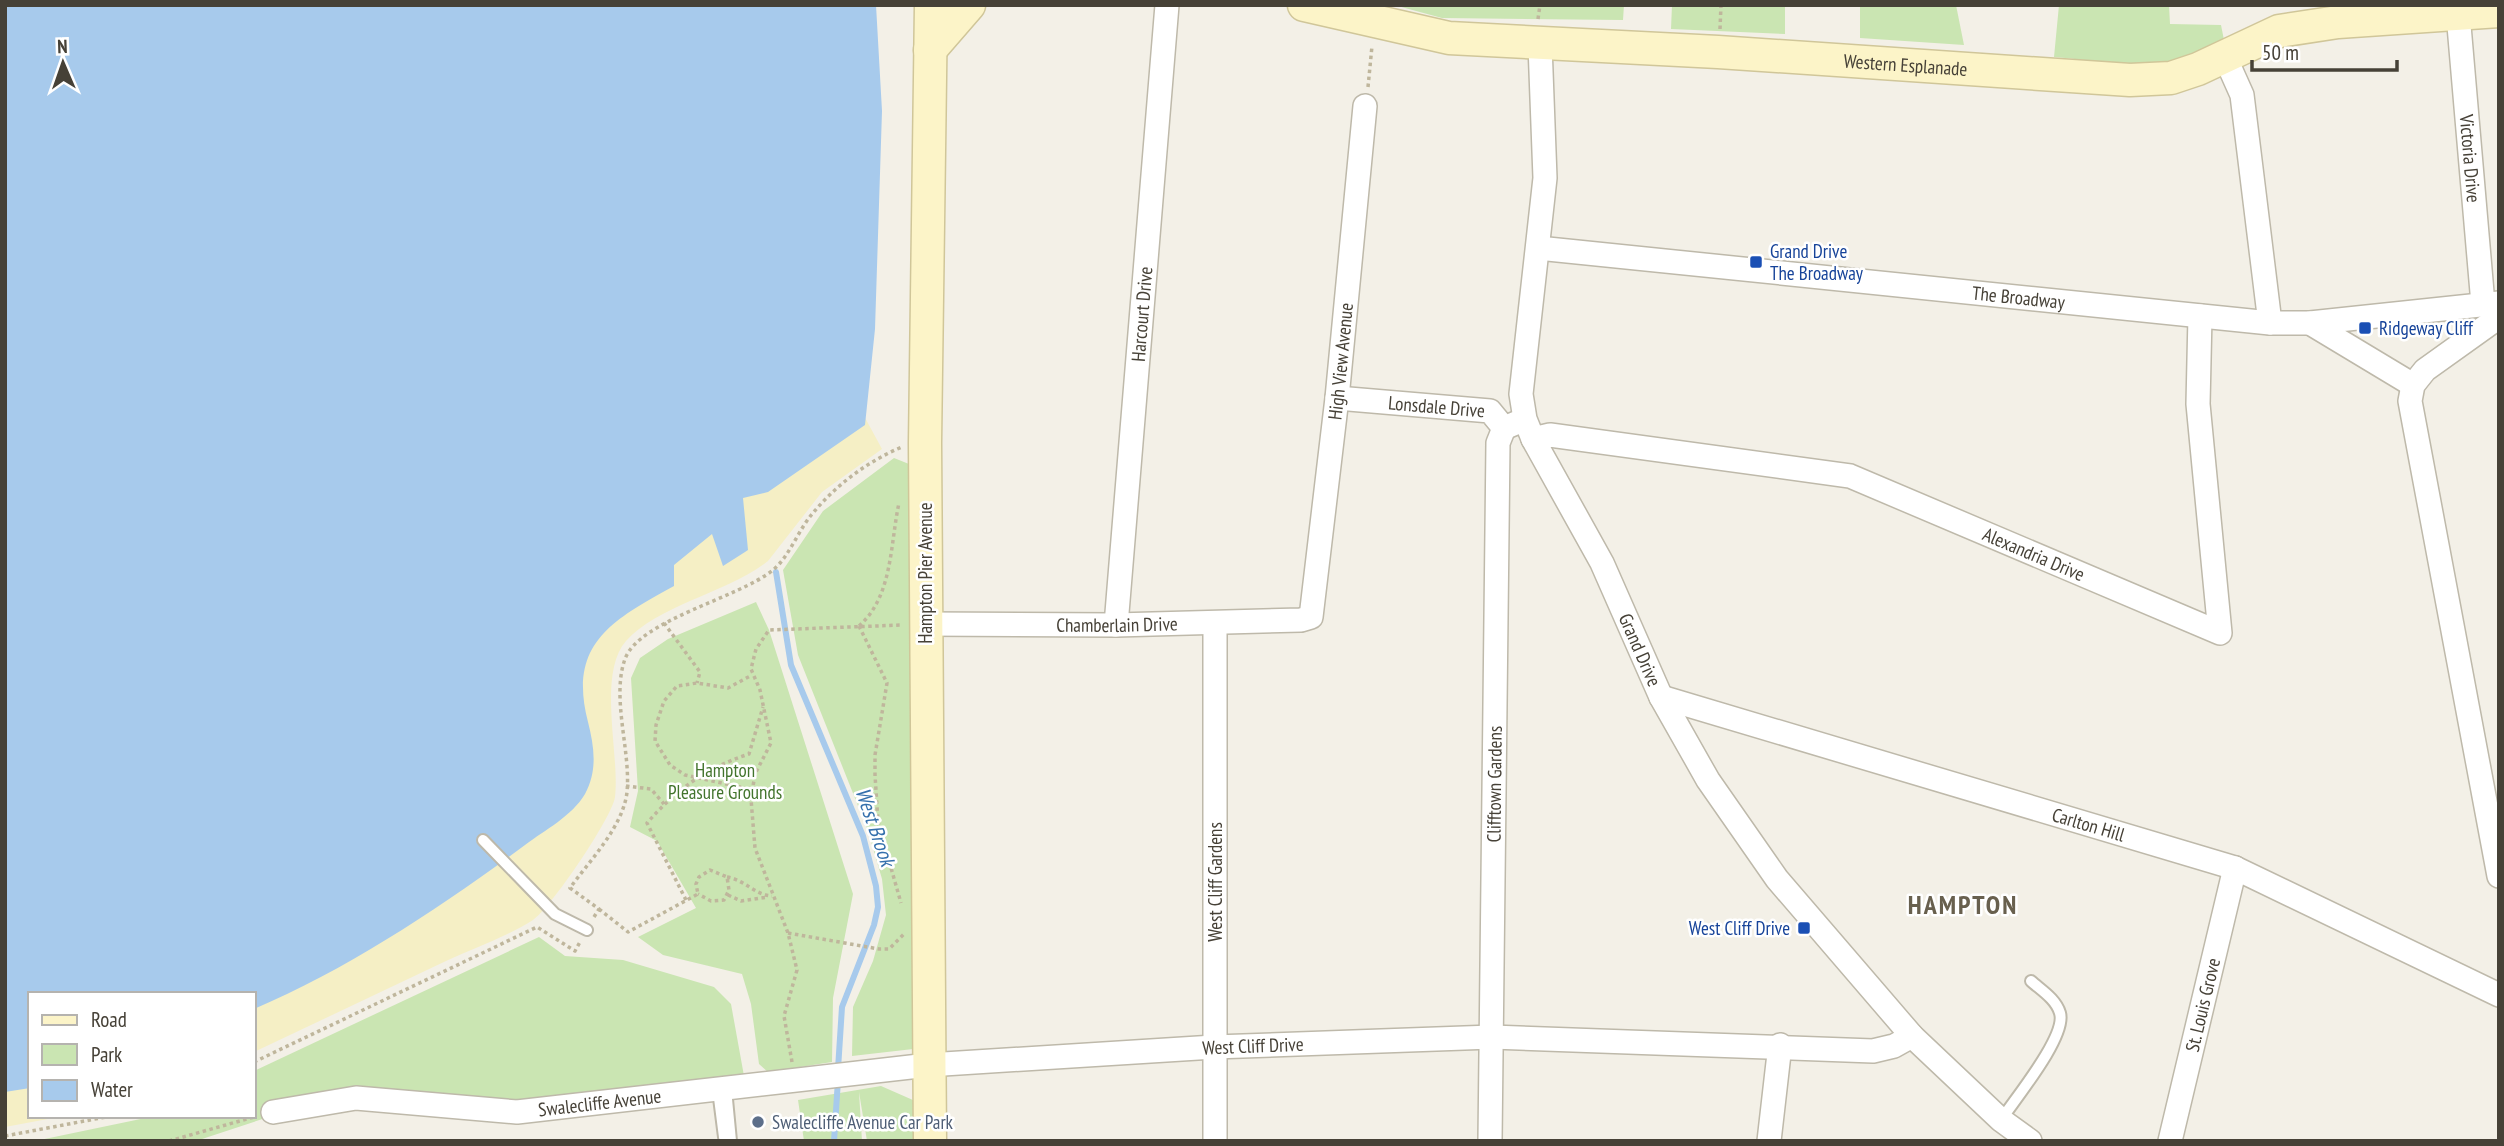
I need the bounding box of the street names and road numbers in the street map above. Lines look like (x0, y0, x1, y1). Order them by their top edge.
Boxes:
street label: Western Esplanade (1843, 49, 1968, 81)
street label: Victoria Drive (2455, 112, 2486, 204)
street label: Harcourt Drive (1126, 265, 1157, 363)
street label: The Broadway (1971, 281, 2067, 314)
street label: High View Avenue (1323, 301, 1358, 421)
street label: Lonsdale Drive (1387, 390, 1486, 423)
street label: Hampton Pier Avenue (913, 502, 937, 644)
street label: Alexandria Drive (1979, 522, 2089, 586)
street label: Grand Drive (1614, 610, 1667, 690)
street label: Chamberlain Drive (1056, 611, 1178, 637)
street label: Clifftown Gardens (1481, 726, 1507, 842)
street label: Carlton Hill (2049, 802, 2128, 847)
street label: West Cliff Gardens (1203, 822, 1227, 942)
street label: St. Louis Grove (2180, 955, 2225, 1054)
street label: West Cliff Drive (1202, 1032, 1304, 1060)
street label: Swalecliffe Avenue (537, 1084, 663, 1121)

